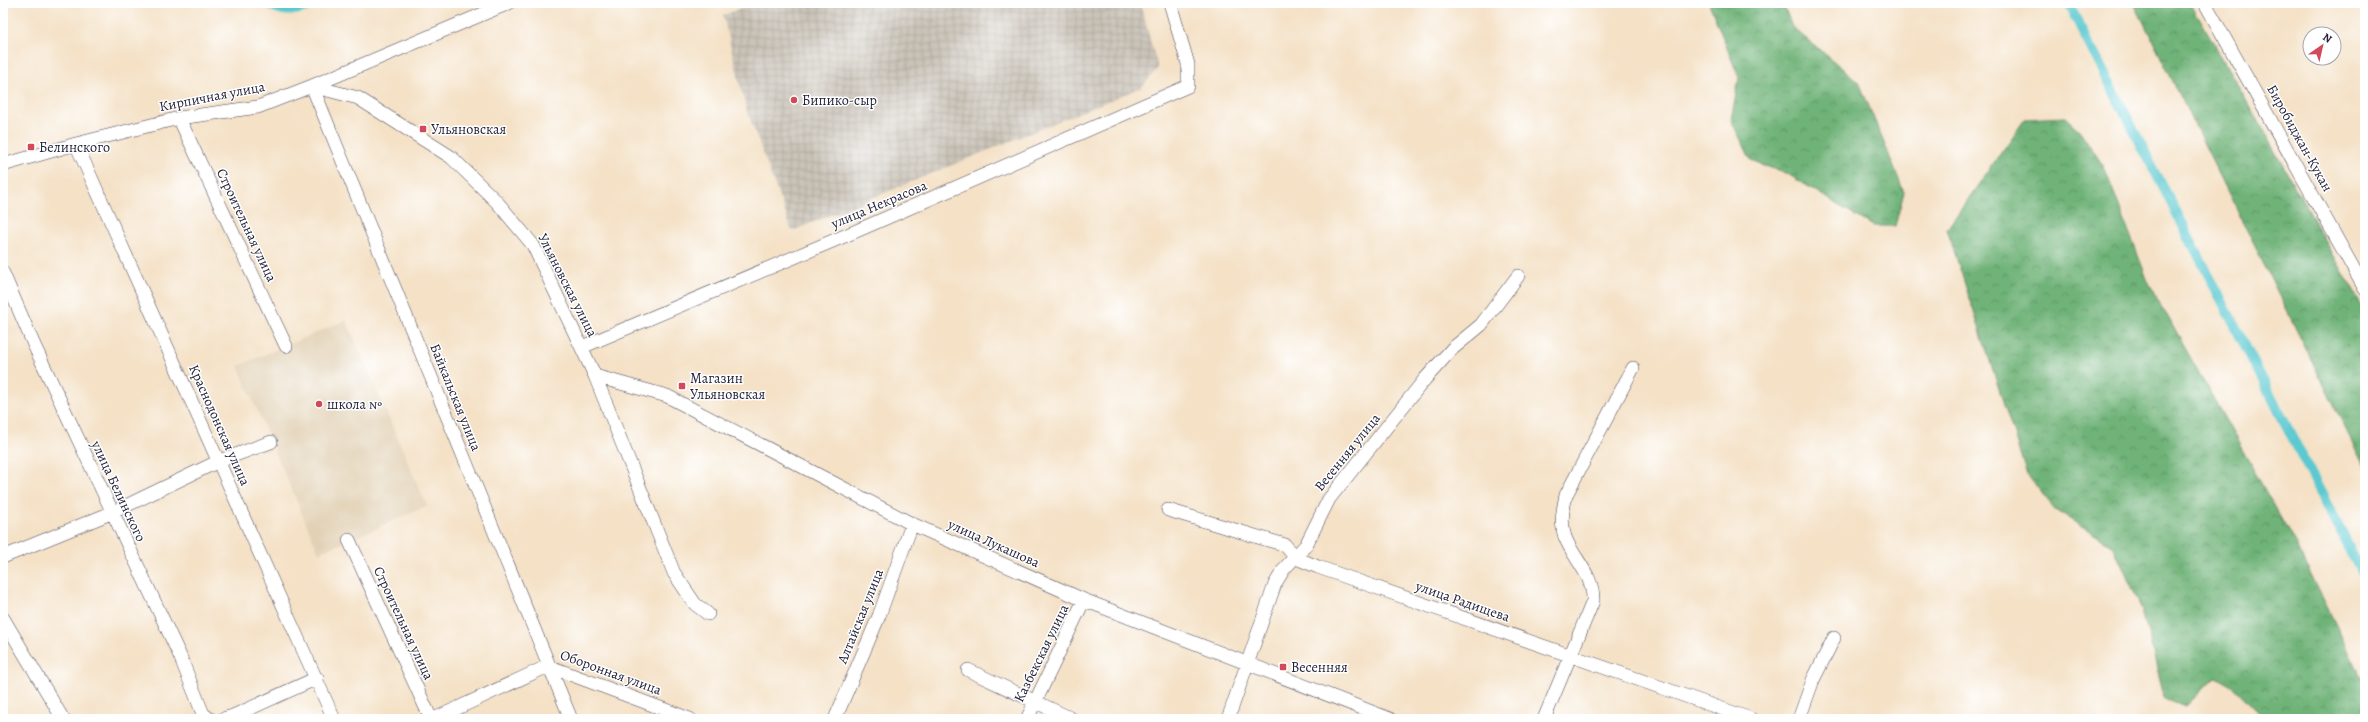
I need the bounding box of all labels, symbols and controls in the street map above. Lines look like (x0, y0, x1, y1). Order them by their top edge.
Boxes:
north arrow (2302, 26, 2342, 66)
text: N (2320, 30, 2335, 47)
street label: Кирпичная улица (158, 77, 267, 116)
street label: Биробиджан-Кукан (2262, 81, 2337, 195)
place label: Бипико-сыр (802, 91, 877, 110)
marker: Бипико-сыр (789, 95, 799, 105)
place label: Ульяновская (431, 120, 506, 139)
marker: Ульяновская (418, 124, 428, 134)
place label: Белинского (39, 138, 110, 157)
marker: Белинского (26, 142, 36, 152)
street label: Строительная улица (212, 165, 281, 286)
street label: улица Некрасова (827, 176, 930, 234)
street label: Ульяновская улица (533, 230, 602, 341)
street label: Байкальская улица (425, 341, 486, 454)
street label: Краснодонская улица (184, 362, 255, 489)
place label: Магазин Ульяновская (690, 369, 765, 404)
marker: Магазин Ульяновская (677, 381, 687, 391)
place label: школа № (327, 395, 382, 414)
marker: школа № (314, 399, 324, 409)
street label: Весенняя улица (1310, 409, 1385, 495)
street label: улица Белинского (86, 437, 150, 545)
street label: улица Лукашова (944, 514, 1043, 572)
street label: Строительная улица (369, 563, 438, 684)
street label: Алтайская улица (832, 565, 888, 667)
street label: улица Радищева (1412, 576, 1513, 627)
street label: Казбекская улица (1010, 601, 1074, 705)
street label: Оборонная улица (557, 645, 665, 700)
place label: Весенняя (1291, 658, 1348, 677)
marker: Весенняя (1278, 662, 1288, 672)

